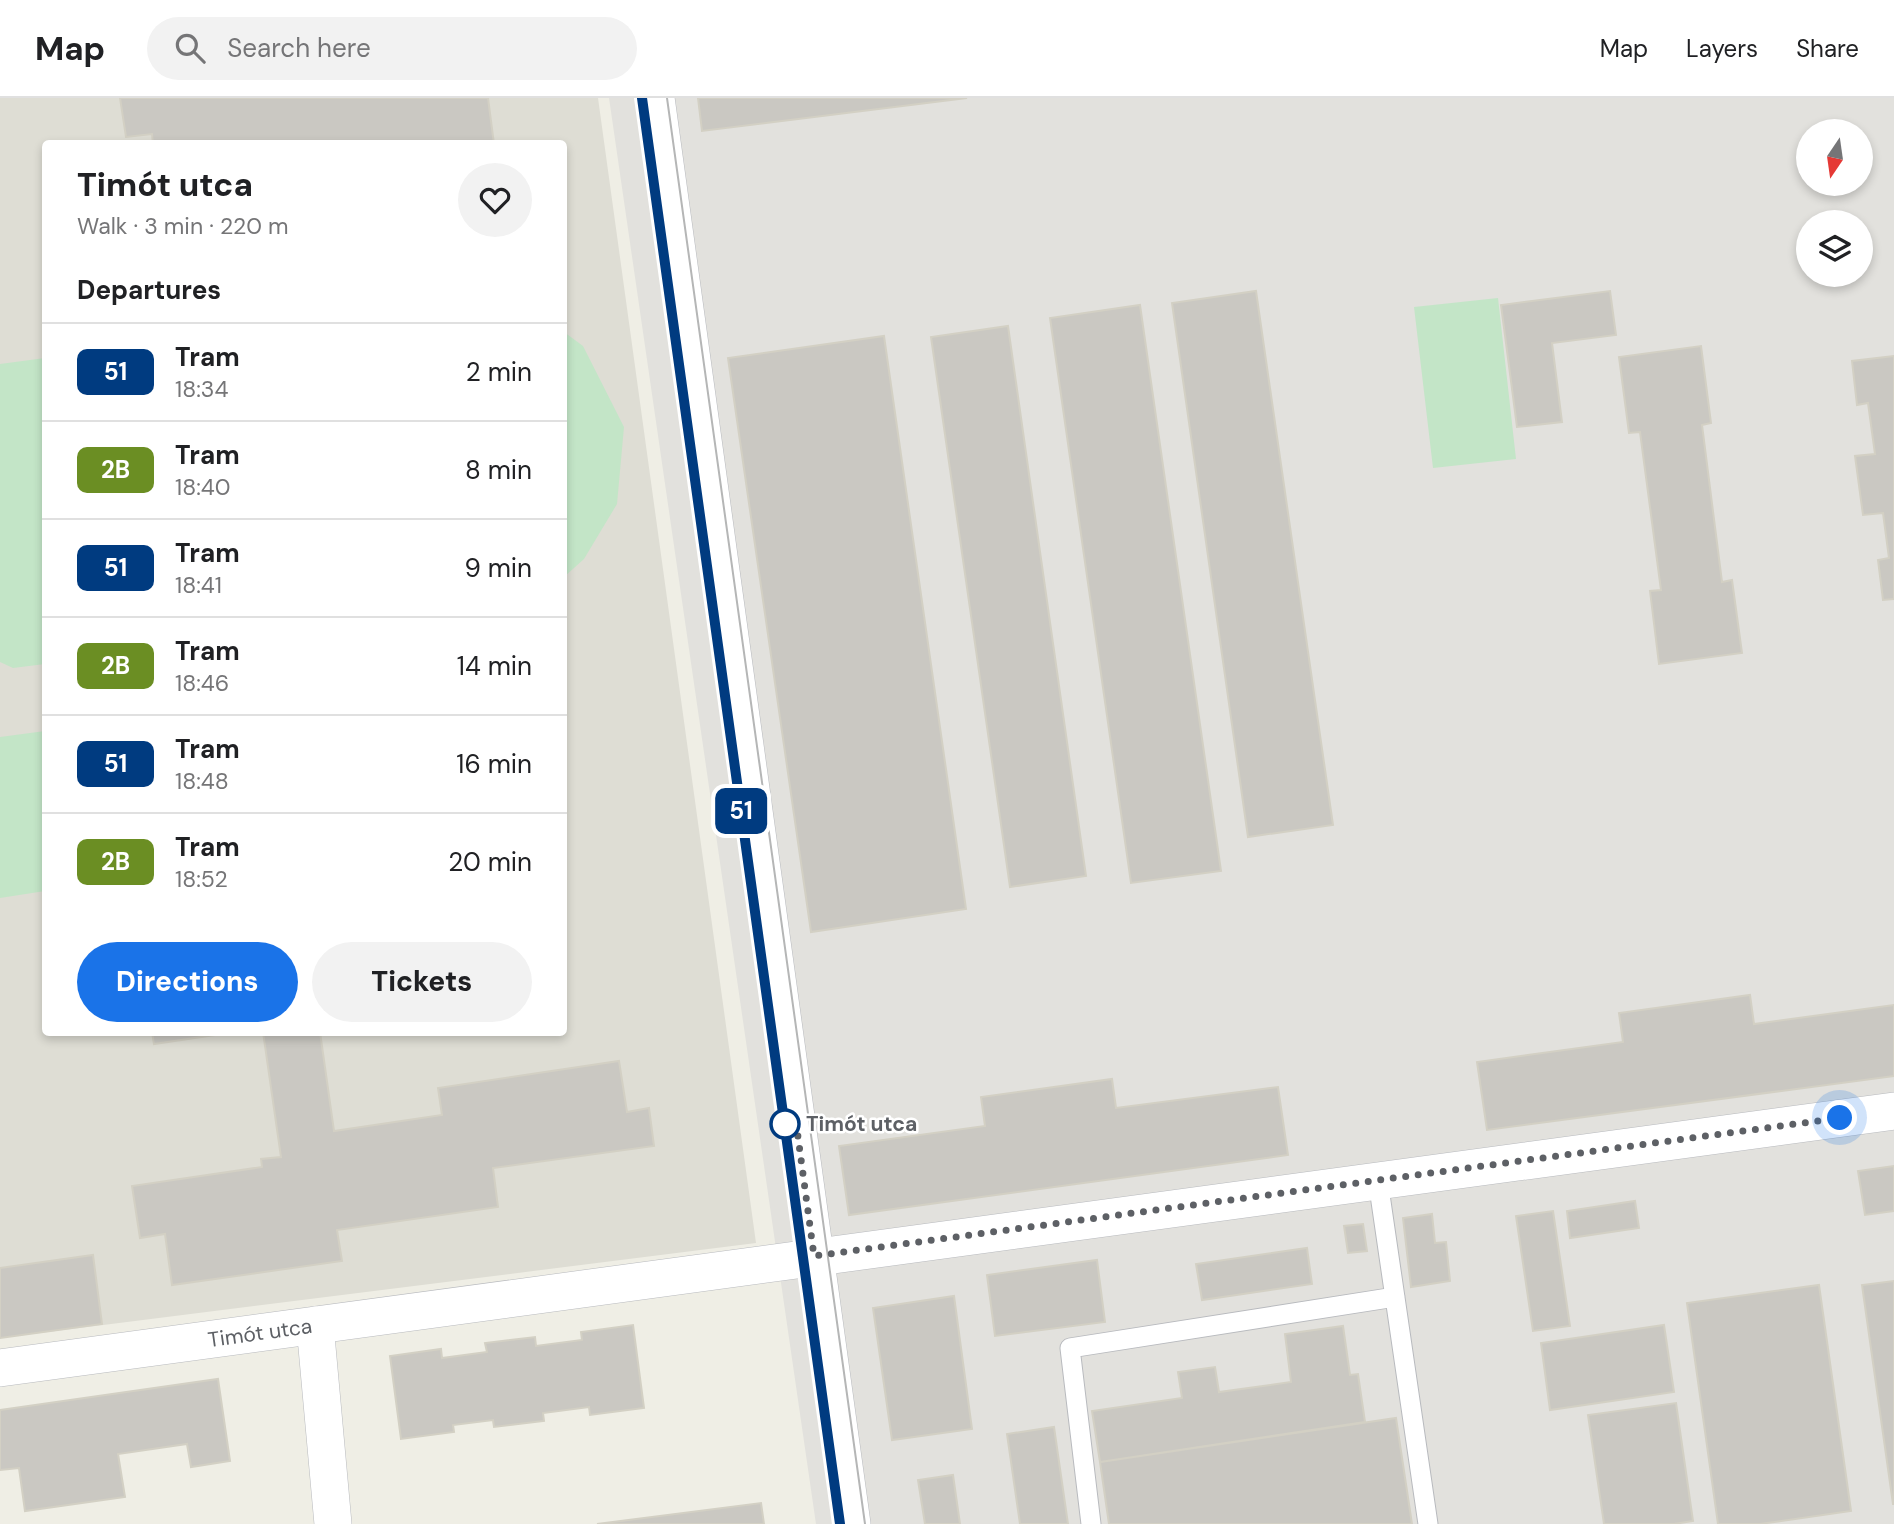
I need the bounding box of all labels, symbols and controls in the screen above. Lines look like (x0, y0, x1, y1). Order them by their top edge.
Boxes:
search box (147, 17, 637, 80)
text: Map (35, 27, 105, 70)
icon: search (171, 29, 209, 67)
text: Search here (227, 31, 371, 65)
text: Map (1600, 33, 1648, 64)
text: Layers (1686, 33, 1758, 64)
text: Share (1796, 33, 1859, 64)
north arrow (1796, 119, 1872, 196)
map controls (1796, 119, 1873, 287)
text: Timót utca (77, 163, 253, 206)
button: heart (458, 163, 532, 237)
button: layers (1796, 210, 1873, 287)
text: Walk · 3 min · 220 m (77, 211, 289, 241)
text: Departures (77, 273, 221, 307)
text: Tram (175, 340, 240, 374)
text: 2 min (466, 355, 532, 389)
text: 51 (104, 356, 127, 387)
text: 18:34 (175, 374, 228, 404)
text: Tram (175, 438, 240, 472)
text: 8 min (465, 453, 532, 487)
text: 2B (101, 454, 130, 485)
text: 18:40 (175, 472, 231, 502)
text: Tram (175, 536, 240, 570)
text: 9 min (464, 551, 532, 585)
text: 51 (104, 552, 127, 583)
text: 18:41 (175, 570, 222, 600)
text: Tram (175, 634, 240, 668)
text: 14 min (457, 649, 532, 683)
text: 2B (101, 650, 130, 681)
text: 18:46 (175, 668, 229, 698)
text: Tram (175, 732, 240, 766)
text: 16 min (456, 747, 532, 781)
text: 51 (104, 748, 127, 779)
text: 18:48 (175, 766, 229, 796)
line badge: 51 (710, 788, 772, 834)
text: 51 (729, 795, 753, 826)
text: Tram (175, 830, 240, 864)
text: 20 min (448, 845, 532, 879)
text: 2B (101, 846, 130, 877)
text: 18:52 (175, 864, 228, 894)
button: Directions (77, 942, 298, 1022)
button: Tickets (312, 942, 532, 1022)
your location (1822, 1100, 1857, 1135)
marker: Timót utca (770, 1109, 800, 1139)
place label: Timót utca (806, 1110, 917, 1138)
street label: Timót utca (206, 1312, 314, 1354)

